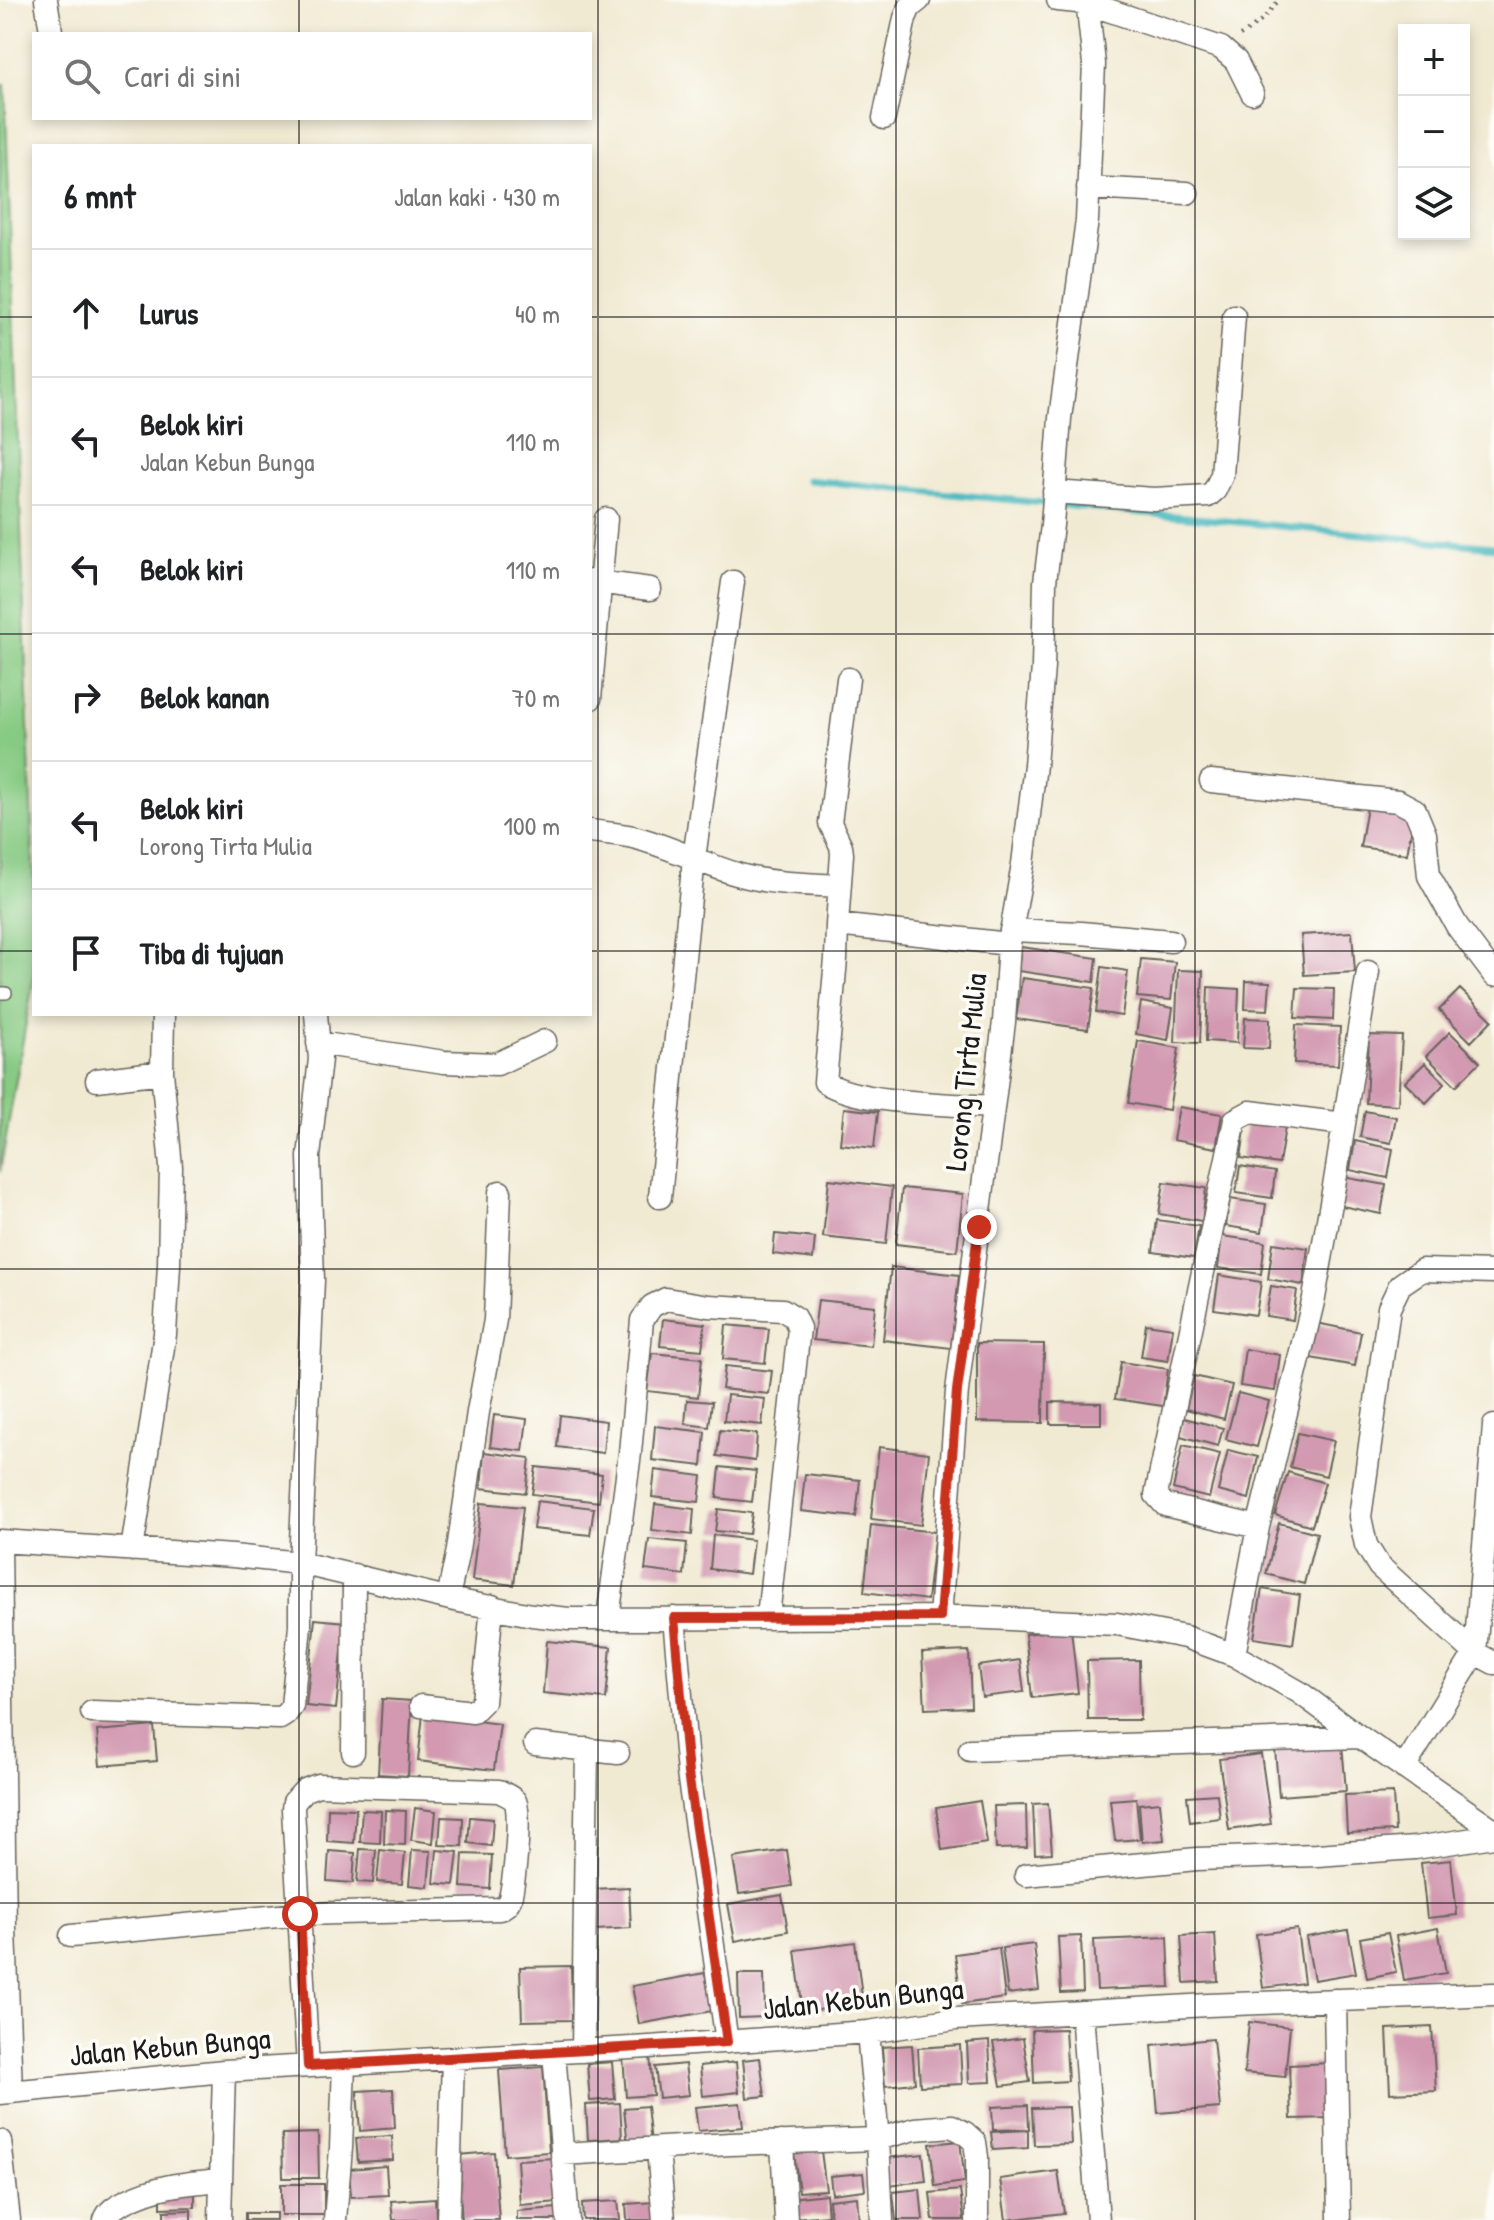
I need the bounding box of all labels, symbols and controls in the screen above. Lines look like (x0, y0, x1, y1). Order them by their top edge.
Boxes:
map controls (1398, 24, 1470, 240)
button: + (1398, 24, 1470, 96)
search box (32, 32, 592, 120)
icon: search (60, 54, 104, 98)
text: Cari di sini (124, 56, 241, 96)
button: − (1398, 96, 1470, 168)
button: layers (1398, 168, 1470, 240)
text: 6 mnt (64, 173, 136, 219)
text: Jalan kaki · 430 m (394, 179, 560, 214)
icon: ahead (64, 291, 108, 335)
text: Lurus (140, 293, 198, 333)
text: 40 m (515, 296, 560, 331)
text: Belok kiri (140, 404, 244, 444)
icon: left (64, 419, 108, 463)
text: 110 m (506, 424, 560, 459)
text: Jalan Kebun Bunga (140, 444, 315, 479)
icon: left (64, 547, 108, 591)
text: Belok kiri (140, 549, 244, 589)
text: 110 m (506, 552, 560, 587)
icon: right (64, 675, 108, 719)
text: Belok kanan (140, 677, 270, 717)
text: 70 m (512, 680, 560, 715)
text: Belok kiri (140, 788, 244, 828)
icon: left (64, 803, 108, 847)
text: 100 m (504, 808, 560, 843)
text: Lorong Tirta Mulia (140, 828, 312, 863)
icon: arrive (64, 931, 108, 975)
text: Tiba di tujuan (140, 933, 284, 973)
street label: Lorong Tirta Mulia (935, 971, 995, 1173)
route end (961, 1209, 997, 1245)
route start (282, 1896, 318, 1932)
street label: Jalan Kebun Bunga (761, 1968, 965, 2028)
street label: Jalan Kebun Bunga (68, 2017, 272, 2075)

